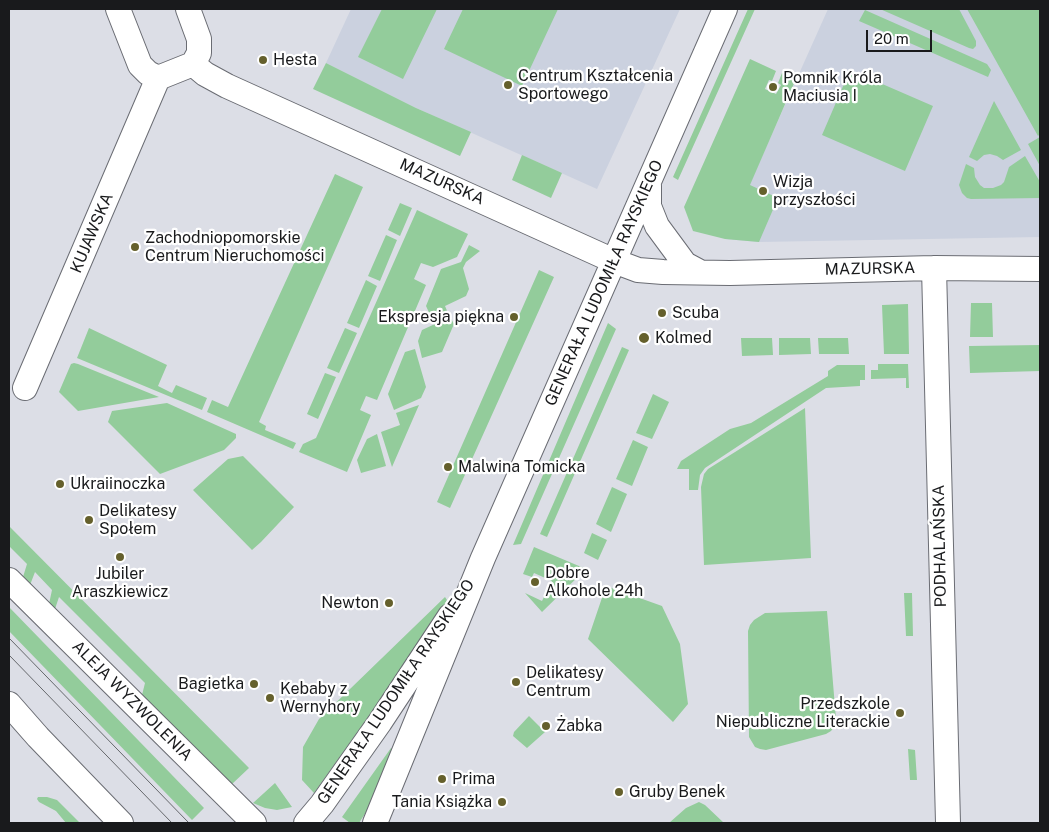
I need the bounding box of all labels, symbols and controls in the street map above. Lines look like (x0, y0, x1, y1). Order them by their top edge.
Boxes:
scale bar (869, 20, 935, 52)
text: 20 m (874, 30, 909, 47)
place label: Hesta (273, 50, 317, 70)
marker: Hesta (257, 54, 269, 66)
place label: Centrum Kształcenia Sportowego (518, 66, 673, 104)
place label: Pomnik Króla Maciusia I (783, 68, 882, 106)
marker: Centrum Kształcenia Sportowego (502, 79, 514, 91)
marker: Pomnik Króla Maciusia I (767, 81, 779, 93)
street label: MAZURSKA (397, 155, 487, 209)
street label: GENERAŁA LUDOMIŁA RAYSKIEGO (541, 157, 667, 409)
place label: Wizja przyszłości (773, 172, 855, 210)
marker: Wizja przyszłości (757, 185, 769, 197)
street label: KUJAWSKA (67, 190, 117, 276)
place label: Zachodniopomorskie Centrum Nieruchomości (145, 228, 325, 266)
marker: Zachodniopomorskie Centrum Nieruchomości (129, 241, 141, 253)
street label: MAZURSKA (825, 259, 915, 279)
place label: Scuba (672, 303, 719, 323)
place label: Ekspresja piękna (378, 307, 504, 327)
marker: Scuba (656, 307, 668, 319)
marker: Ekspresja piękna (508, 311, 520, 323)
place label: Kolmed (655, 328, 712, 348)
marker: Kolmed (637, 331, 651, 345)
place label: Malwina Tomicka (458, 457, 585, 477)
marker: Malwina Tomicka (442, 461, 454, 473)
place label: Ukraiinoczka (70, 474, 165, 494)
marker: Ukraiinoczka (54, 478, 66, 490)
street label: PODHALAŃSKA (929, 484, 951, 608)
place label: Delikatesy Społem (99, 501, 177, 539)
marker: Delikatesy Społem (83, 514, 95, 526)
marker: Jubiler Araszkiewicz (114, 551, 126, 563)
place label: Dobre Alkohole 24h (545, 563, 643, 601)
place label: Jubiler Araszkiewicz (72, 564, 168, 602)
street label: GENERAŁA LUDOMIŁA RAYSKIEGO (313, 576, 479, 808)
marker: Dobre Alkohole 24h (529, 576, 541, 588)
place label: Newton (321, 593, 379, 613)
marker: Newton (383, 597, 395, 609)
street label: ALEJA WYZWOLENIA (68, 637, 196, 765)
place label: Delikatesy Centrum (526, 663, 604, 701)
place label: Bagietka (178, 674, 244, 694)
marker: Delikatesy Centrum (510, 676, 522, 688)
marker: Bagietka (248, 678, 260, 690)
place label: Kebaby z Wernyhory (280, 679, 361, 717)
marker: Kebaby z Wernyhory (264, 692, 276, 704)
place label: Przedszkole Niepubliczne Literackie (716, 694, 890, 732)
marker: Przedszkole Niepubliczne Literackie (894, 707, 906, 719)
place label: Żabka (556, 716, 602, 736)
marker: Żabka (540, 720, 552, 732)
place label: Prima (452, 769, 495, 789)
marker: Prima (436, 773, 448, 785)
place label: Gruby Benek (629, 782, 725, 802)
marker: Gruby Benek (613, 786, 625, 798)
place label: Tania Książka (392, 792, 492, 812)
marker: Tania Książka (496, 796, 508, 808)

